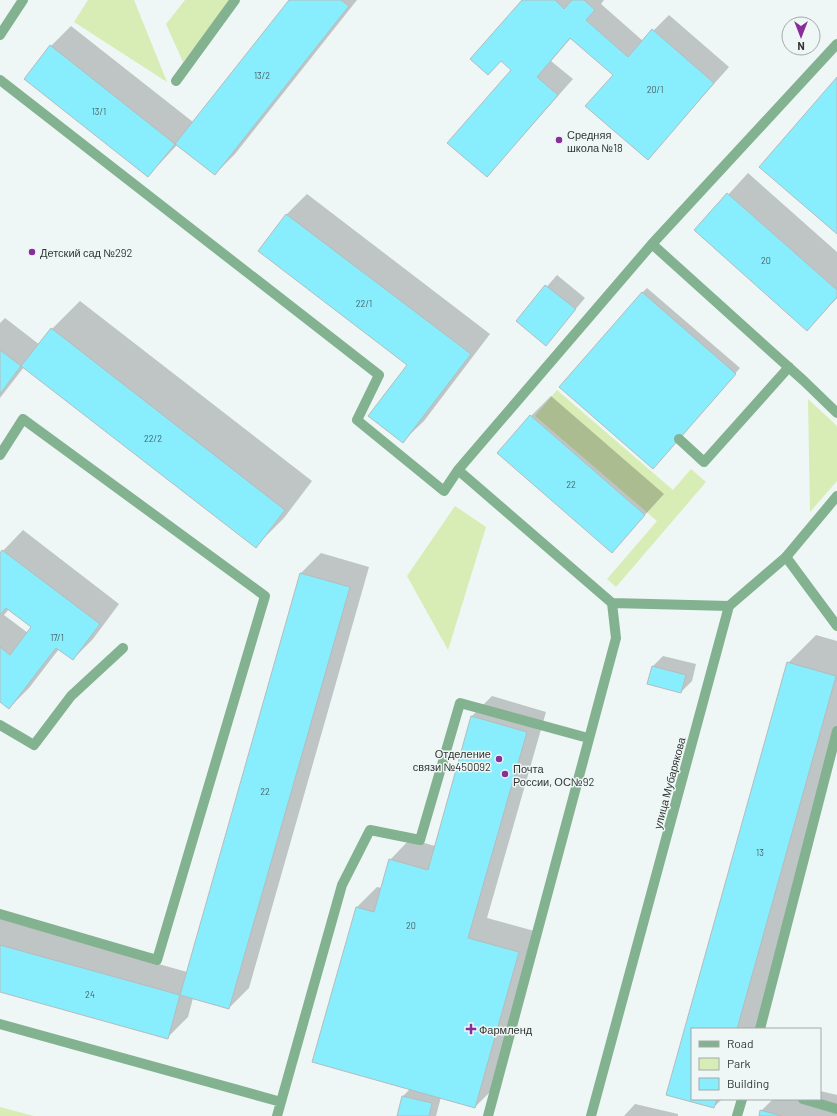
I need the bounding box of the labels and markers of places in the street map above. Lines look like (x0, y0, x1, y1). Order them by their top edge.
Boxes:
place label: Средняя школа №18 (567, 128, 623, 154)
marker: Средняя школа №18 (554, 135, 564, 145)
place label: Детский сад №292 (40, 246, 133, 259)
marker: Детский сад №292 (27, 247, 37, 257)
place label: Отделение связи №450092 (413, 747, 491, 773)
marker: Отделение связи №450092 (494, 754, 504, 764)
place label: Почта России, ОС№92 (513, 762, 594, 788)
marker: Почта России, ОС№92 (500, 769, 510, 779)
place label: Фармленд (479, 1023, 533, 1036)
marker: Фармленд (466, 1024, 476, 1034)

